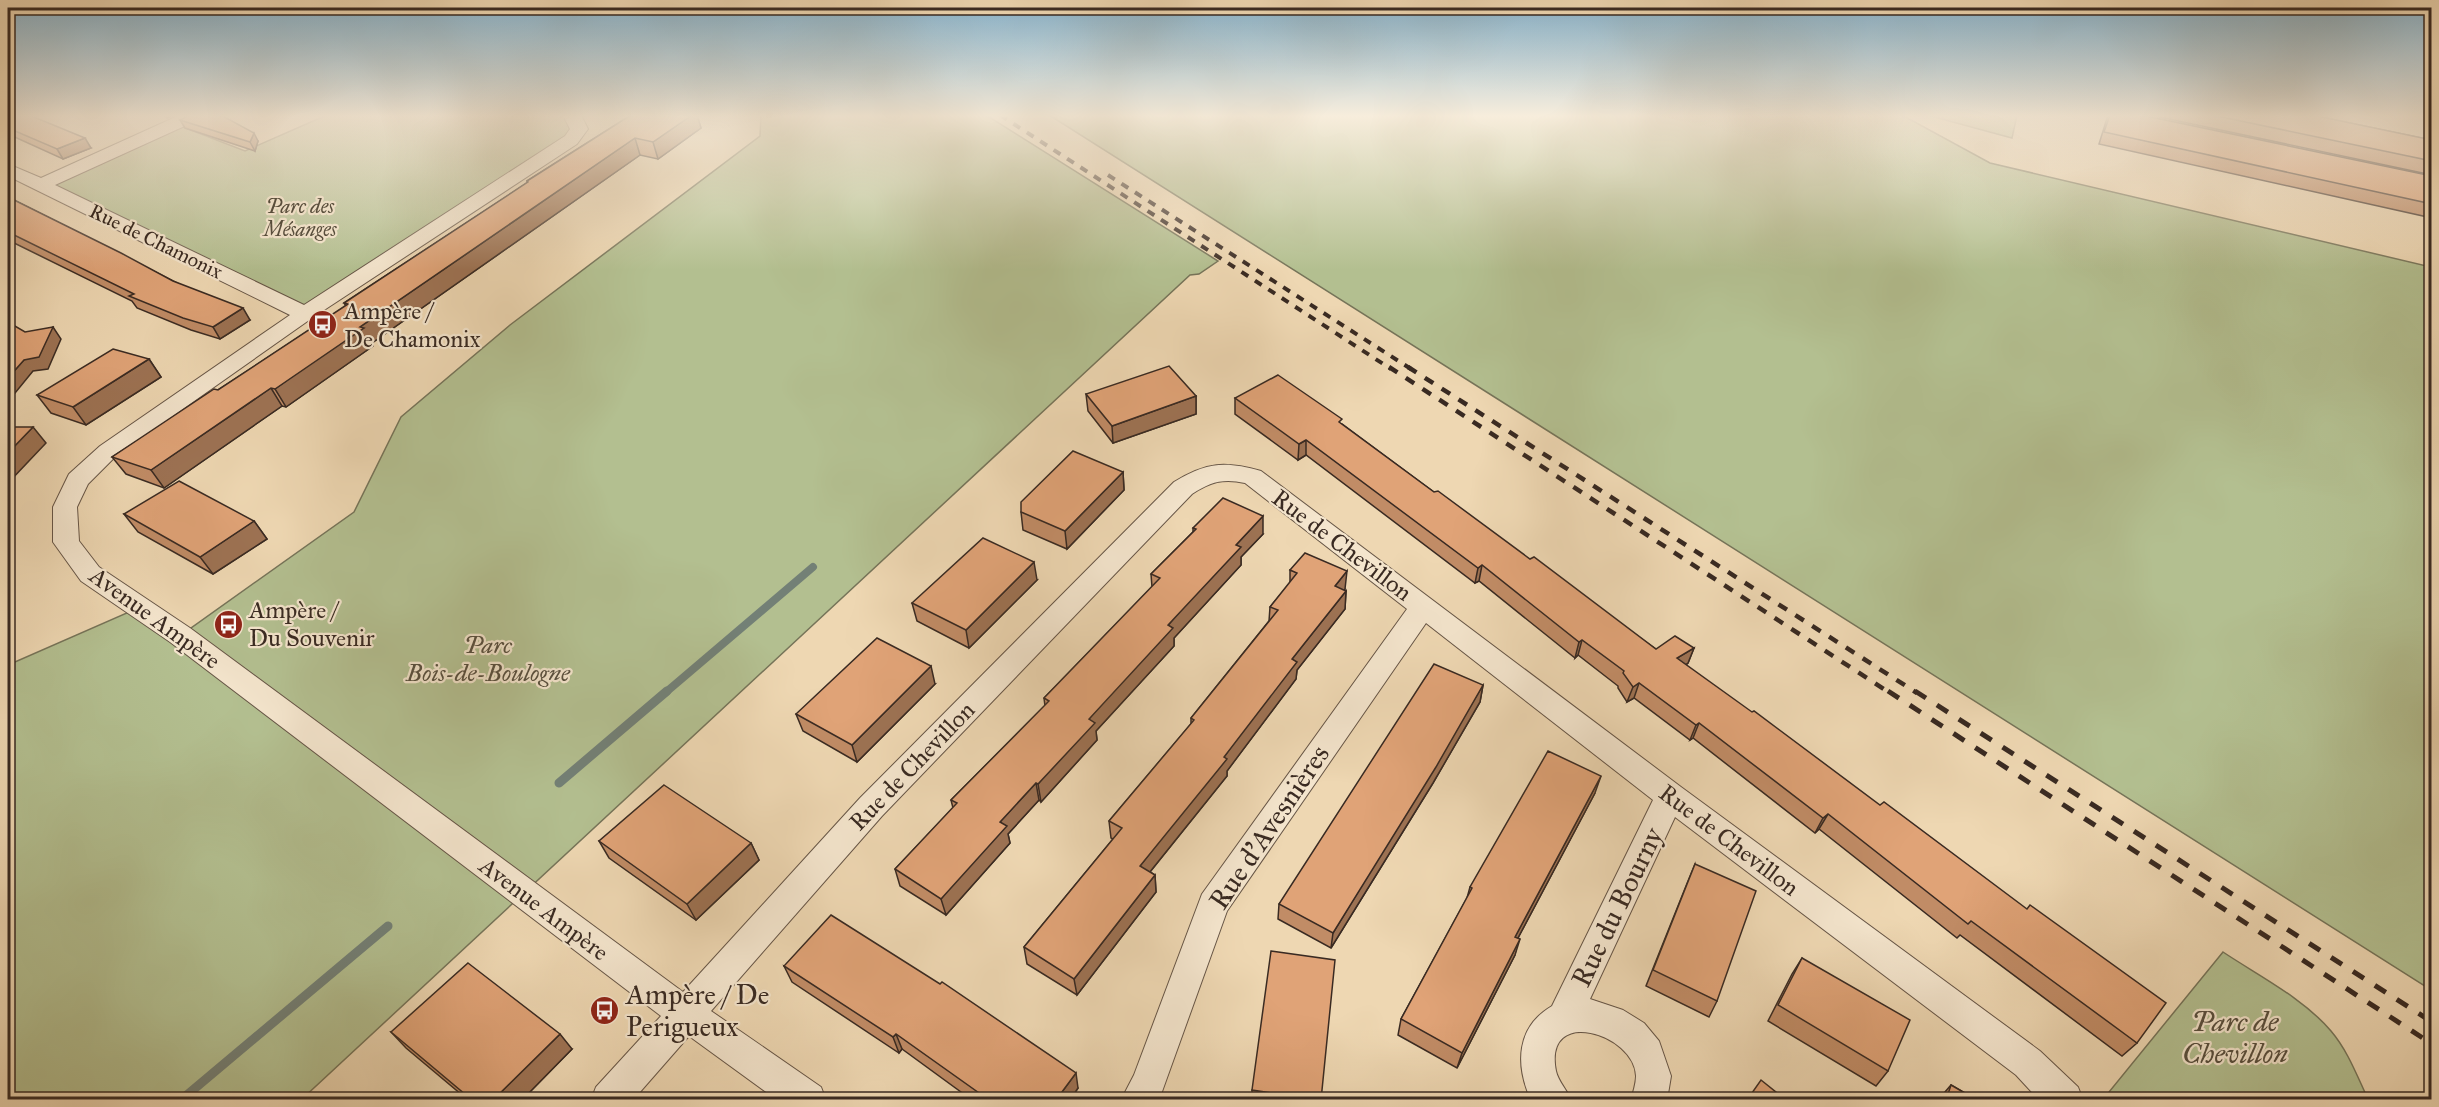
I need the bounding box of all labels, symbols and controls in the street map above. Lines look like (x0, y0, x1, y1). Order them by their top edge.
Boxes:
park label: Parc des Mésanges (261, 194, 338, 241)
street label: Rue de Chamonix (85, 198, 227, 284)
place label: Ampère / De Chamonix (343, 296, 481, 354)
bus stop icon: Ampère / De Chamonix (307, 309, 339, 341)
street label: Rue de Chevillon (1266, 483, 1418, 607)
street label: Avenue Ampère (83, 560, 226, 676)
place label: Ampère / Du Souvenir (248, 595, 374, 653)
bus stop icon: Ampère / Du Souvenir (212, 608, 244, 640)
park label: Parc Bois-de-Boulogne (405, 630, 571, 688)
street label: Rue de Chevillon (843, 695, 981, 837)
street label: Rue d'Avesnières (1201, 738, 1337, 916)
street label: Rue de Chevillon (1653, 778, 1805, 902)
street label: Rue du Bourny (1563, 821, 1671, 992)
street label: Avenue Ampère (473, 850, 615, 967)
place label: Ampère / De Perigueux (625, 977, 769, 1044)
bus stop icon: Ampère / De Perigueux (589, 994, 621, 1026)
park label: Parc de Chevillon (2182, 1004, 2288, 1071)

